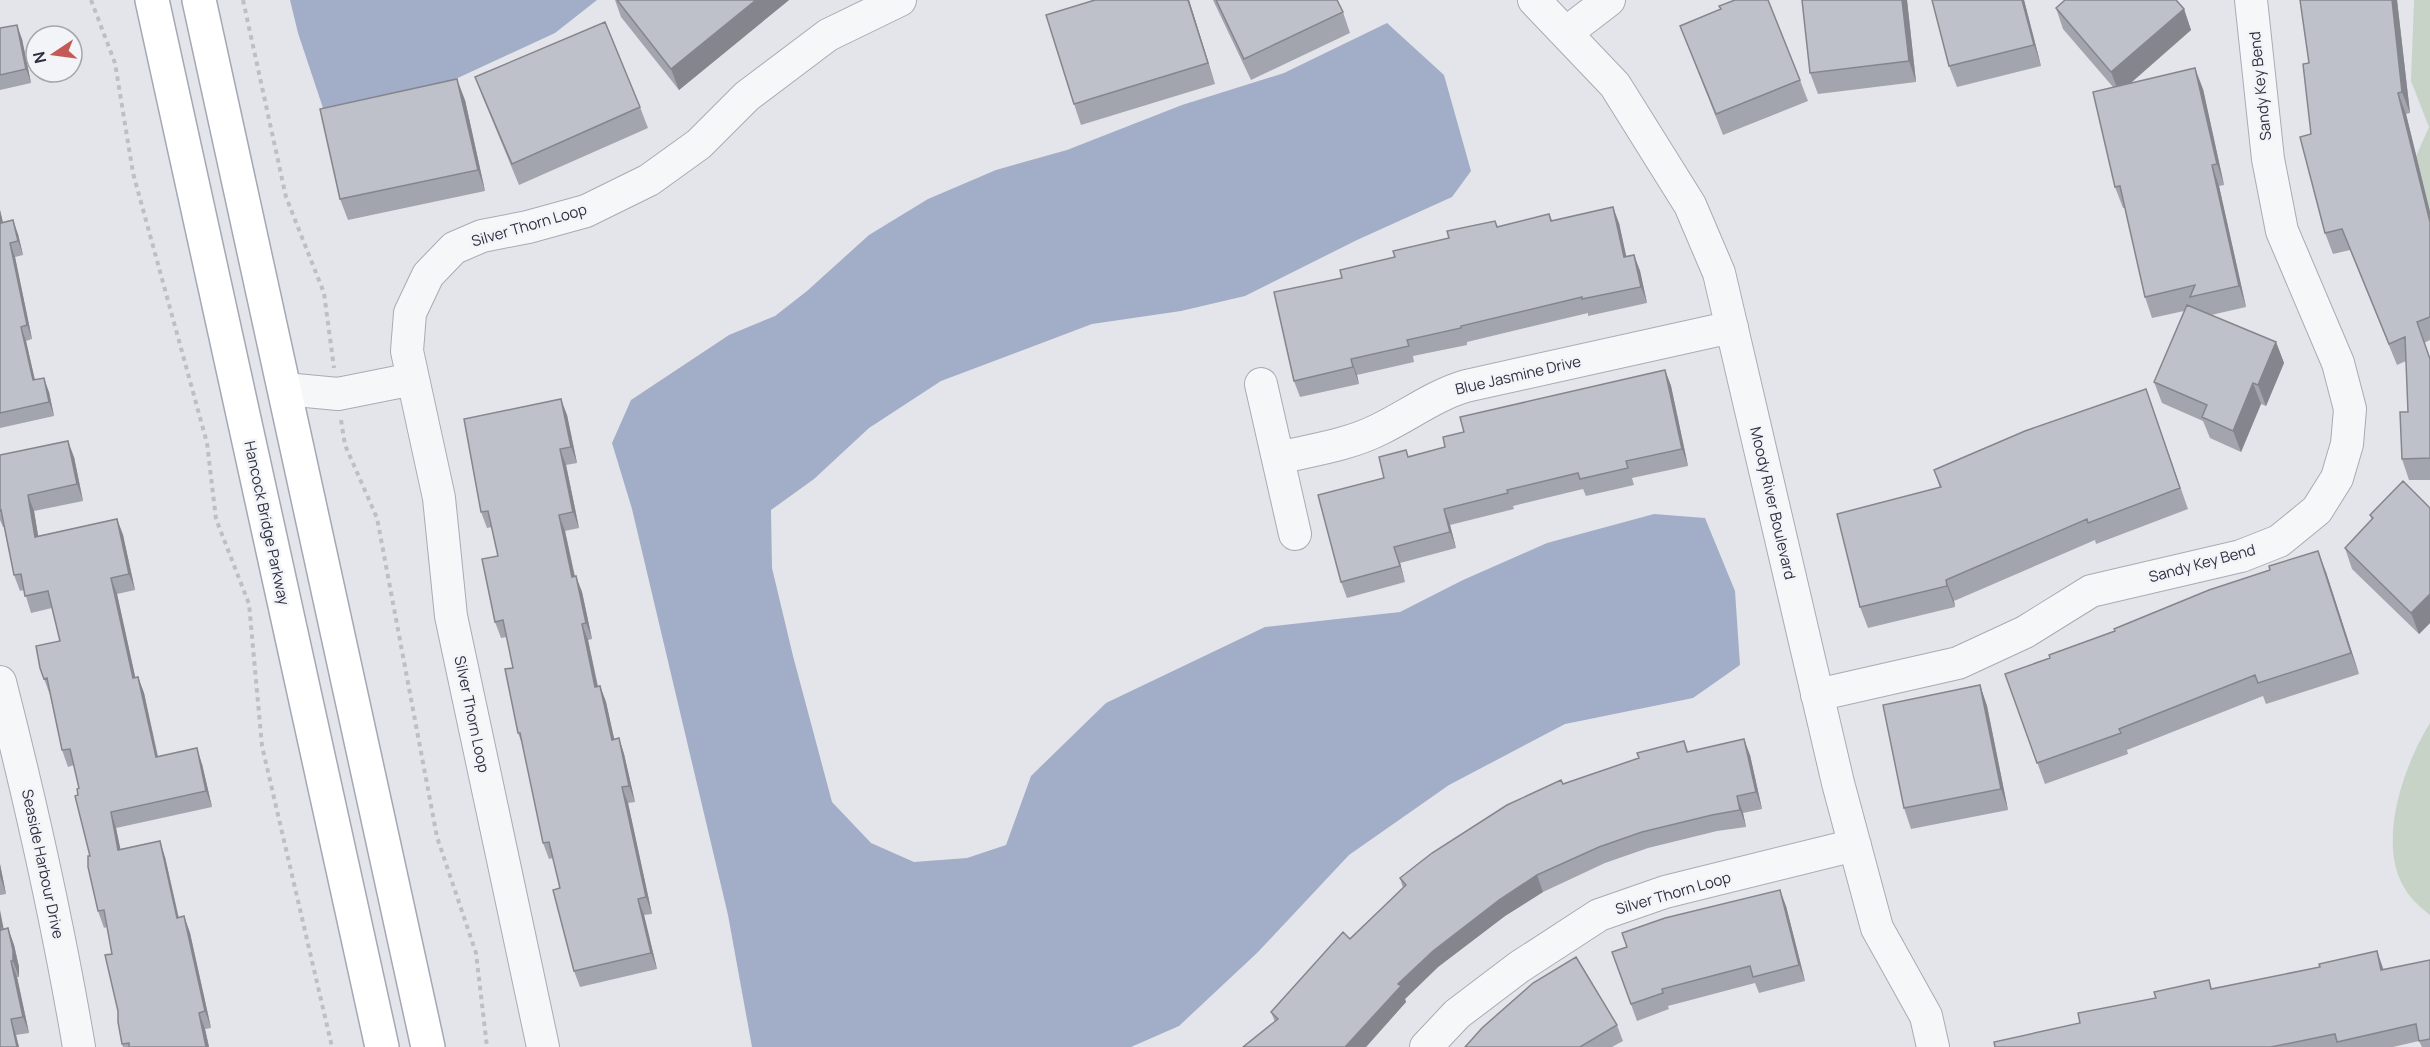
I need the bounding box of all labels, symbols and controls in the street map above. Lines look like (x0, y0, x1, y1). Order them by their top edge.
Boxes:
north arrow (24, 24, 84, 84)
street label: Sandy Key Bend (2244, 30, 2276, 142)
text: N (27, 49, 51, 65)
street label: Silver Thorn Loop (469, 198, 589, 252)
street label: Blue Jasmine Drive (1453, 350, 1583, 400)
street label: Moody River Boulevard (1745, 425, 1801, 581)
street label: Hancock Bridge Parkway (239, 439, 295, 607)
street label: Sandy Key Bend (2146, 539, 2258, 587)
street label: Silver Thorn Loop (449, 654, 495, 775)
street label: Seaside Harbour Drive (17, 787, 69, 941)
street label: Silver Thorn Loop (1613, 866, 1733, 920)

